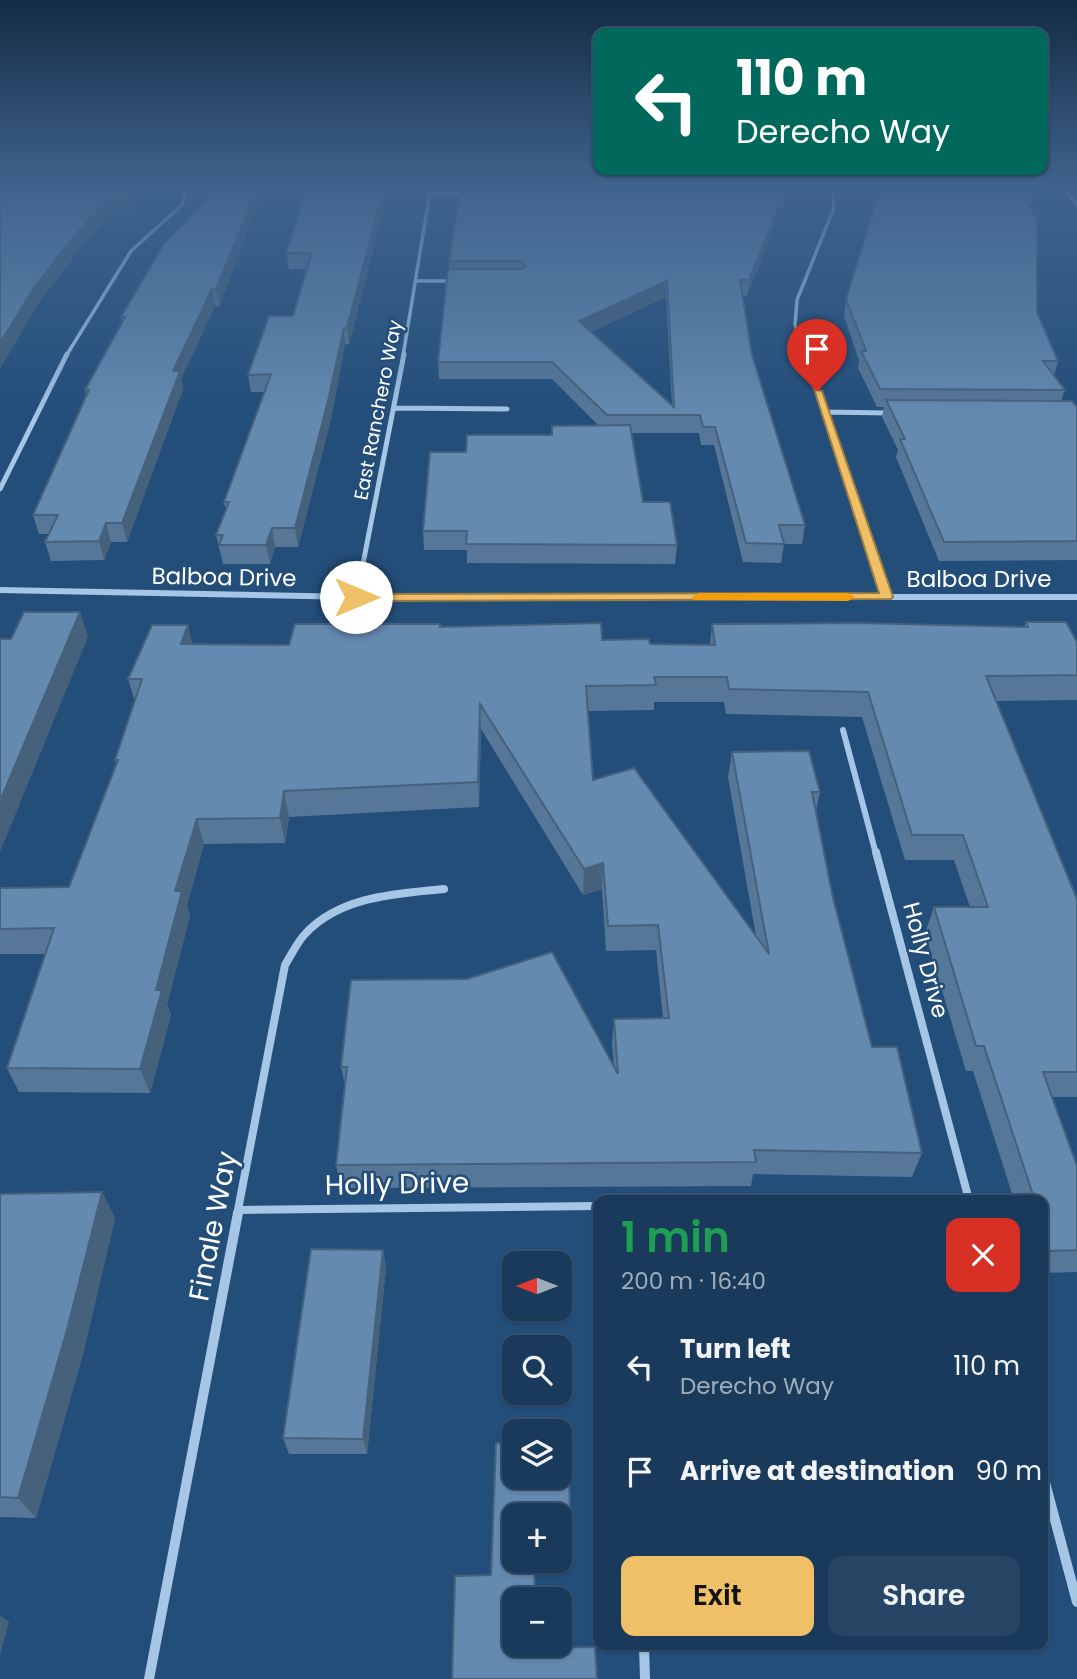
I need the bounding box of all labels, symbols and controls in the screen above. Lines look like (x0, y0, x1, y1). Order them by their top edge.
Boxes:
text: 110 m (736, 44, 867, 112)
icon: left (621, 56, 712, 147)
text: Derecho Way (736, 109, 950, 154)
street label: East Ranchero Way (347, 317, 409, 502)
pin (787, 319, 847, 391)
icon: arrive (798, 330, 836, 368)
street label: Balboa Drive (151, 560, 297, 594)
position arrow (319, 560, 393, 634)
street label: Balboa Drive (907, 563, 1051, 595)
street label: Holly Drive (895, 899, 957, 1021)
street label: Finale Way (179, 1148, 247, 1304)
street label: Holly Drive (324, 1163, 470, 1205)
text: 1 min (621, 1208, 730, 1267)
button: close (946, 1218, 1020, 1292)
north arrow (502, 1251, 572, 1321)
map controls (502, 1251, 572, 1657)
text: 200 m · 16:40 (621, 1265, 766, 1297)
text: Turn left (680, 1331, 791, 1367)
button: search (502, 1335, 572, 1405)
icon: left (621, 1348, 659, 1386)
text: 110 m (953, 1348, 1020, 1384)
text: Derecho Way (680, 1370, 834, 1402)
button: layers (502, 1419, 572, 1489)
icon: arrive (621, 1453, 659, 1491)
text: Arrive at destination (680, 1453, 955, 1489)
text: 90 m (976, 1453, 1042, 1489)
button: + (502, 1503, 572, 1573)
button: Exit (621, 1556, 814, 1636)
button: Share (828, 1556, 1020, 1636)
button: − (502, 1587, 572, 1657)

